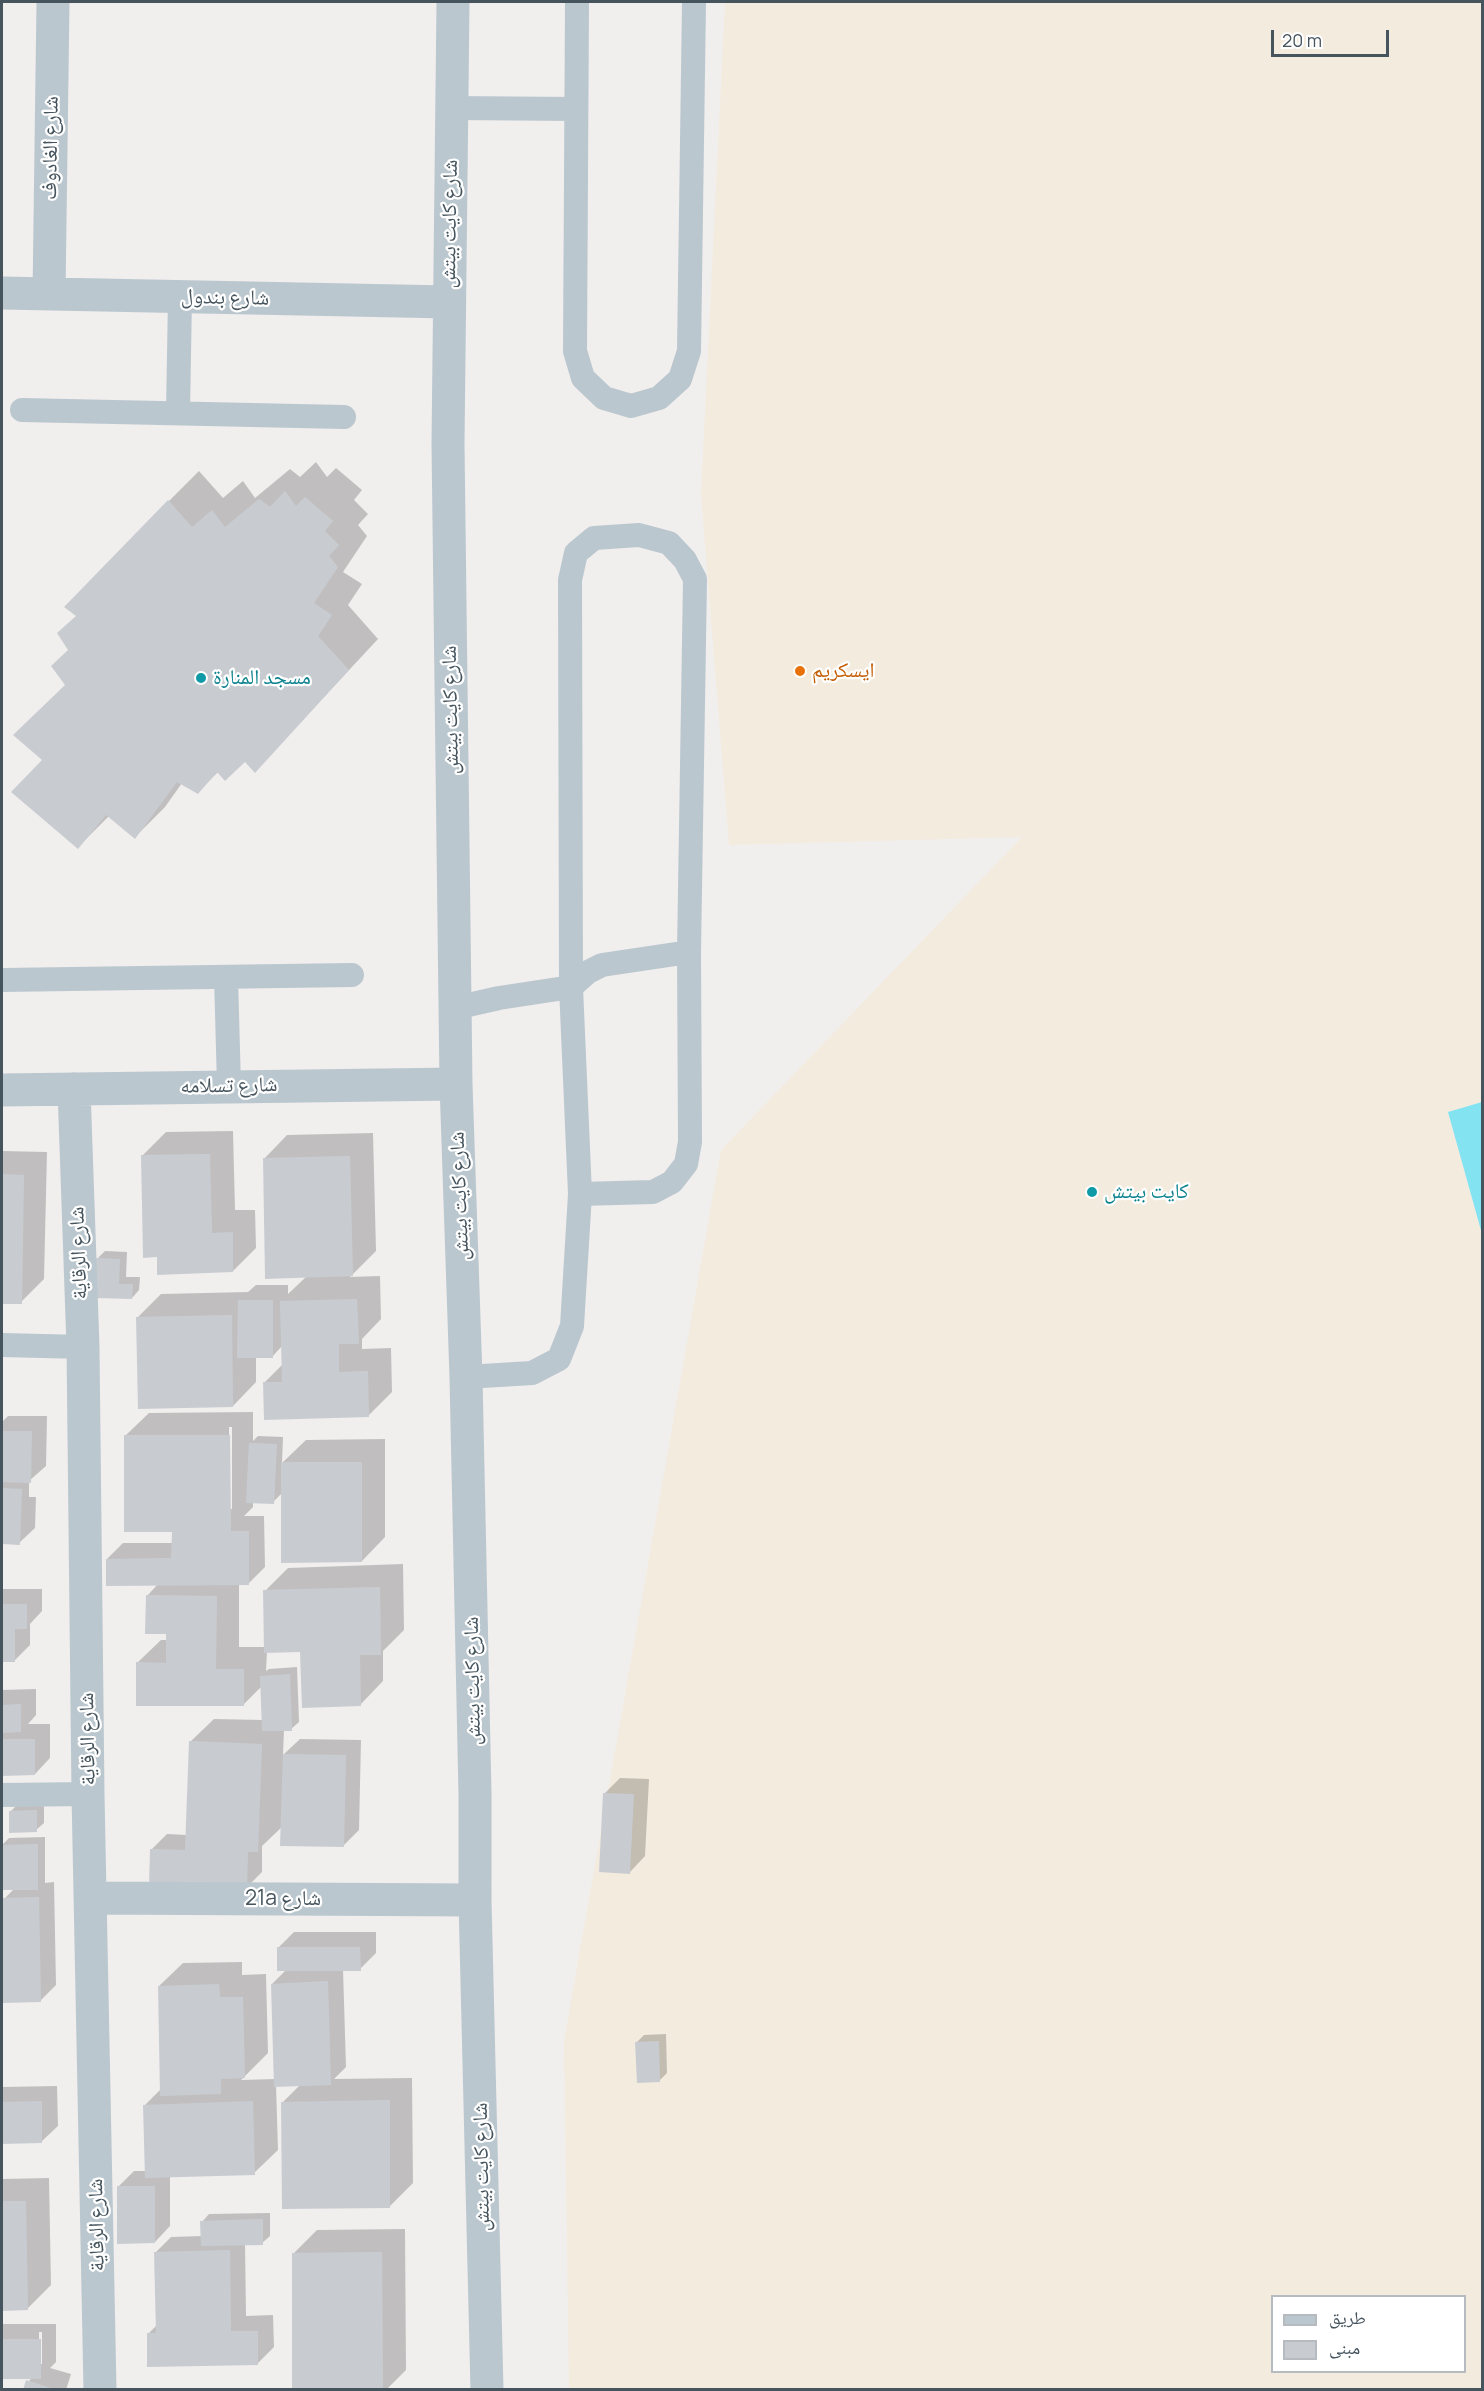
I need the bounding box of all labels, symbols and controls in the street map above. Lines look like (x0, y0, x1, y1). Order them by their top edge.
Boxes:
scale bar (1274, 18, 1392, 56)
text: 20 m (1282, 28, 1322, 52)
street label: شارع الغادوف (37, 96, 65, 200)
street label: شارع كايت بيتش (436, 159, 464, 289)
street label: شارع بندول (181, 285, 269, 311)
street label: شارع كايت بيتش (437, 645, 465, 775)
place label: ايسكريم (812, 658, 875, 684)
marker: ايسكريم (793, 664, 807, 678)
place label: مسجد المنارة (213, 665, 311, 691)
marker: مسجد المنارة (194, 671, 208, 685)
street label: شارع تسلامه (180, 1073, 278, 1099)
street label: شارع كايت بيتش (445, 1131, 475, 1261)
place label: كايت بيتش (1104, 1179, 1189, 1205)
marker: كايت بيتش (1085, 1185, 1099, 1199)
street label: شارع الرقاية (65, 1206, 93, 1300)
street label: شارع كايت بيتش (459, 1616, 487, 1746)
street label: شارع الرقاية (75, 1692, 101, 1786)
street label: 21a شارع (245, 1886, 321, 1912)
street label: شارع كايت بيتش (468, 2102, 496, 2232)
street label: شارع الرقاية (84, 2178, 110, 2272)
legend (1271, 2295, 1466, 2373)
text: طريق (1329, 2305, 1366, 2329)
text: مبنى (1329, 2335, 1360, 2359)

